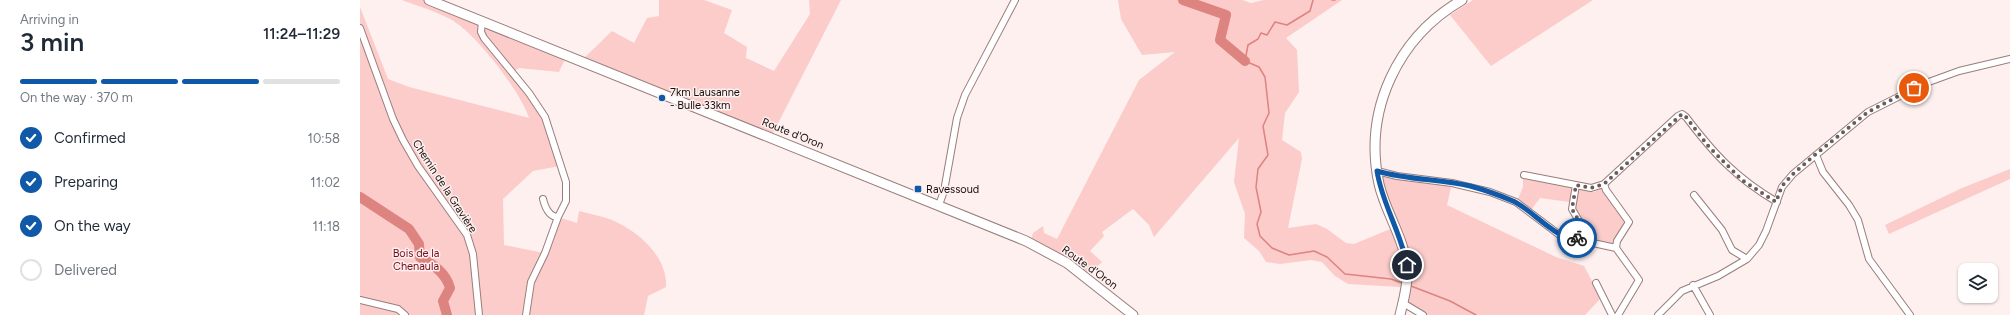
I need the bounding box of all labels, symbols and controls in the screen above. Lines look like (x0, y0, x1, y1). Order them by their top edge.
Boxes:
text: Arriving in (20, 12, 79, 27)
text: 11:24–11:29 (263, 25, 340, 43)
text: 3 min (20, 26, 84, 58)
pin (1897, 71, 1931, 105)
icon: bag (1903, 77, 1925, 99)
place label: 7km Lausanne - Bulle 33km (670, 86, 740, 112)
text: On the way · 370 m (20, 90, 133, 105)
marker: 7km Lausanne - Bulle 33km (657, 93, 667, 103)
street label: Route d'Oron (760, 115, 826, 152)
icon: check (20, 127, 42, 149)
text: Confirmed (54, 129, 126, 147)
text: 10:58 (308, 131, 340, 146)
street label: Chemin de la Gravière (410, 137, 480, 235)
icon: check (20, 171, 42, 193)
text: Preparing (54, 173, 118, 191)
text: 11:02 (310, 175, 340, 190)
place label: Ravessoud (926, 183, 979, 196)
marker: Ravessoud (913, 184, 923, 194)
icon: check (20, 215, 42, 237)
text: On the way (54, 217, 131, 235)
courier (1557, 218, 1597, 258)
text: 11:18 (313, 219, 340, 234)
icon: bike (1566, 227, 1588, 249)
street label: Route d'Oron (1059, 243, 1120, 292)
park label: Bois de la Chenaula (393, 247, 439, 273)
pin (1390, 248, 1424, 282)
icon: home (1396, 254, 1418, 276)
text: Delivered (54, 261, 117, 279)
map controls (1958, 263, 1998, 303)
button: layers (1958, 263, 1998, 303)

